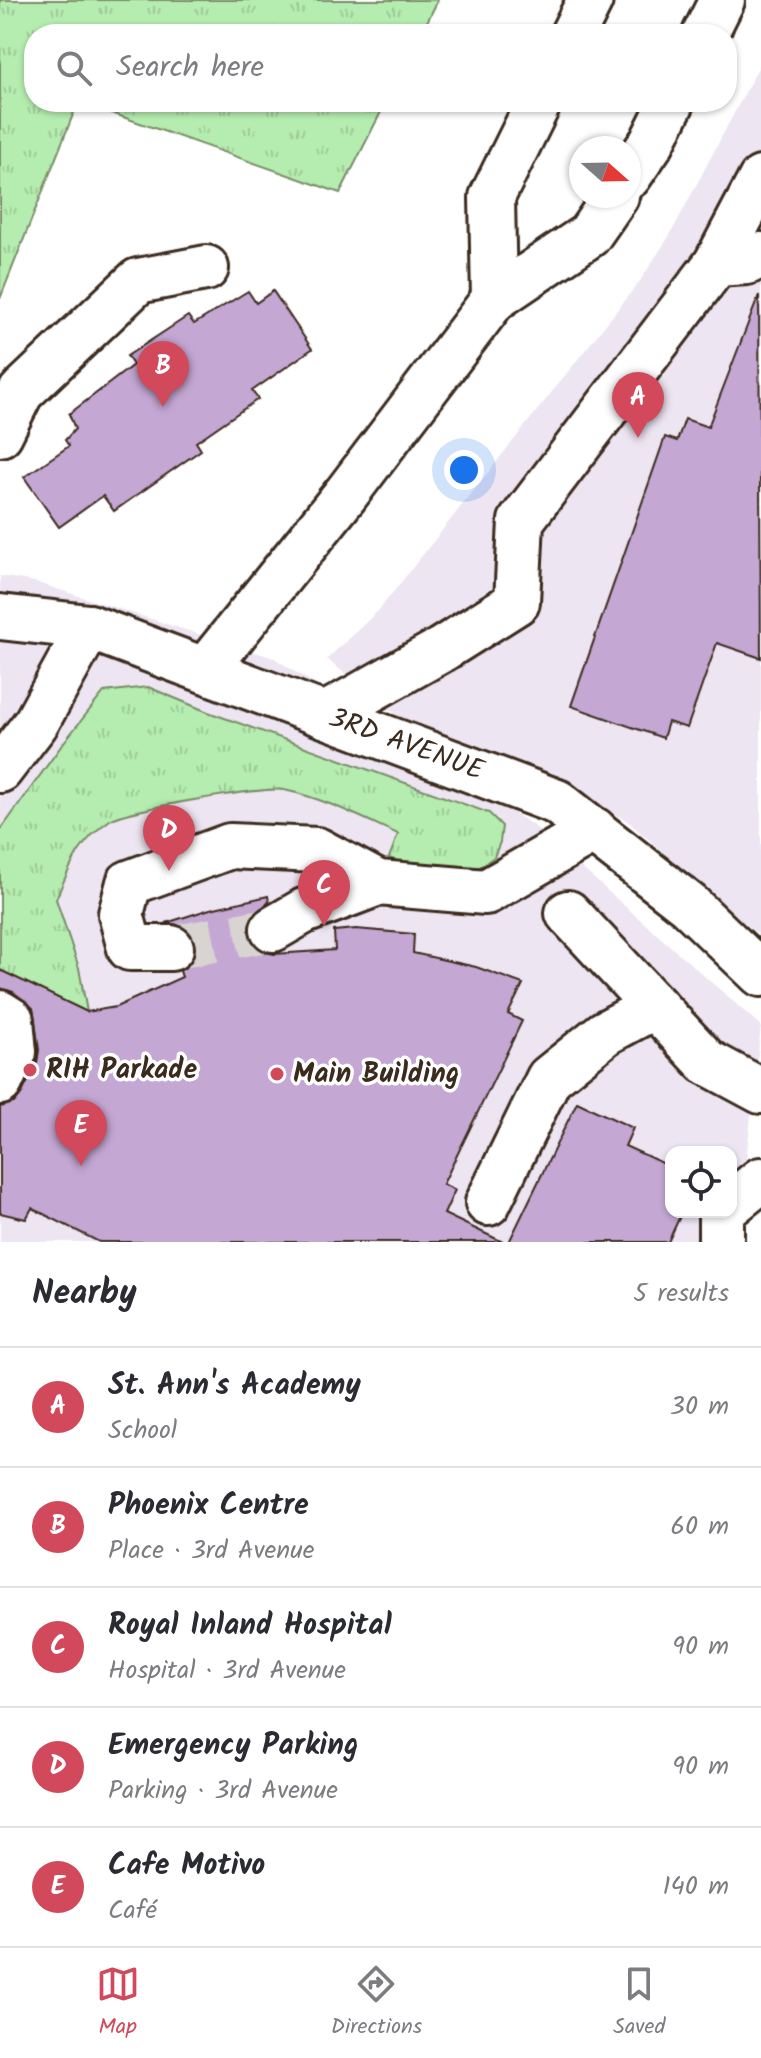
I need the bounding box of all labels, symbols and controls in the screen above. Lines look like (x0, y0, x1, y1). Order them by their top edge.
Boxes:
search box (24, 24, 737, 112)
text: Search here (116, 44, 264, 92)
icon: search (52, 46, 96, 90)
north arrow (569, 136, 641, 208)
pin: B (137, 341, 189, 407)
pin: A (612, 372, 664, 438)
your location (444, 450, 484, 490)
street label: 3RD AVENUE (322, 696, 490, 794)
pin: D (143, 805, 195, 871)
pin: C (298, 860, 350, 926)
place label: RIH Parkade (46, 1048, 197, 1093)
place label: Main Building (293, 1052, 459, 1097)
marker: RIH Parkade (21, 1061, 39, 1079)
marker: Main Building (268, 1065, 286, 1083)
pin: E (55, 1100, 107, 1166)
map controls (665, 1146, 737, 1218)
button: locate (665, 1146, 737, 1218)
text: Nearby (32, 1267, 137, 1321)
text: 5 results (633, 1273, 729, 1315)
text: St. Ann's Academy (108, 1362, 361, 1410)
text: A (50, 1386, 66, 1428)
text: 30 m (670, 1386, 729, 1428)
text: School (108, 1410, 177, 1452)
text: Phoenix Centre (108, 1482, 309, 1530)
text: B (50, 1506, 66, 1548)
text: 60 m (670, 1506, 729, 1548)
text: Place · 3rd Avenue (108, 1530, 314, 1572)
text: Royal Inland Hospital (108, 1602, 392, 1650)
text: C (50, 1626, 66, 1668)
text: 90 m (672, 1626, 729, 1668)
text: Hospital · 3rd Avenue (108, 1650, 346, 1692)
text: Emergency Parking (108, 1722, 358, 1770)
text: D (49, 1746, 67, 1788)
text: 90 m (672, 1746, 729, 1788)
text: Parking · 3rd Avenue (108, 1770, 338, 1812)
text: Cafe Motivo (108, 1842, 265, 1890)
text: E (51, 1866, 65, 1908)
text: 140 m (662, 1866, 729, 1908)
text: Café (108, 1890, 157, 1932)
tab: Map (96, 1962, 140, 2045)
tab: Directions (331, 1962, 422, 2045)
tab: Saved (613, 1962, 665, 2045)

